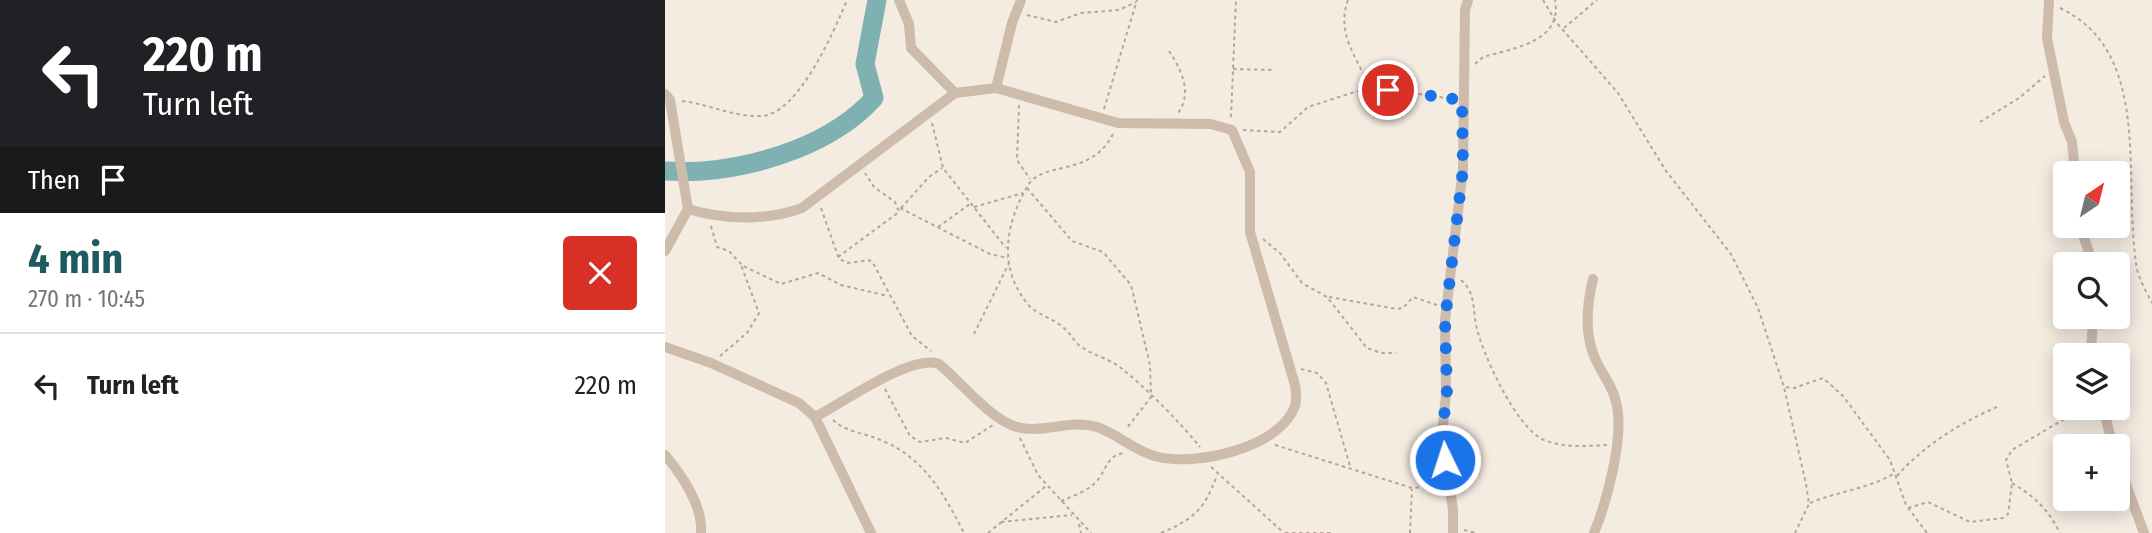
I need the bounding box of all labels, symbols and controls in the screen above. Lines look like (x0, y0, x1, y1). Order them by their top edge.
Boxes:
text: 220 m (143, 25, 263, 84)
icon: left (28, 28, 119, 119)
pin (1358, 60, 1418, 120)
icon: arrive (1369, 71, 1407, 109)
text: Turn left (143, 85, 253, 123)
icon: arrive (94, 161, 132, 199)
north arrow (2053, 161, 2130, 238)
map controls (2053, 161, 2130, 511)
text: Then (28, 165, 80, 196)
text: 4 min (28, 234, 123, 284)
button: close (563, 236, 637, 310)
button: search (2053, 252, 2130, 329)
text: 270 m · 10:45 (28, 285, 145, 313)
button: layers (2053, 343, 2130, 420)
icon: left (28, 367, 66, 405)
text: Turn left (87, 370, 179, 401)
text: 220 m (574, 370, 637, 401)
position arrow (1408, 423, 1482, 497)
button: + (2053, 434, 2130, 511)

